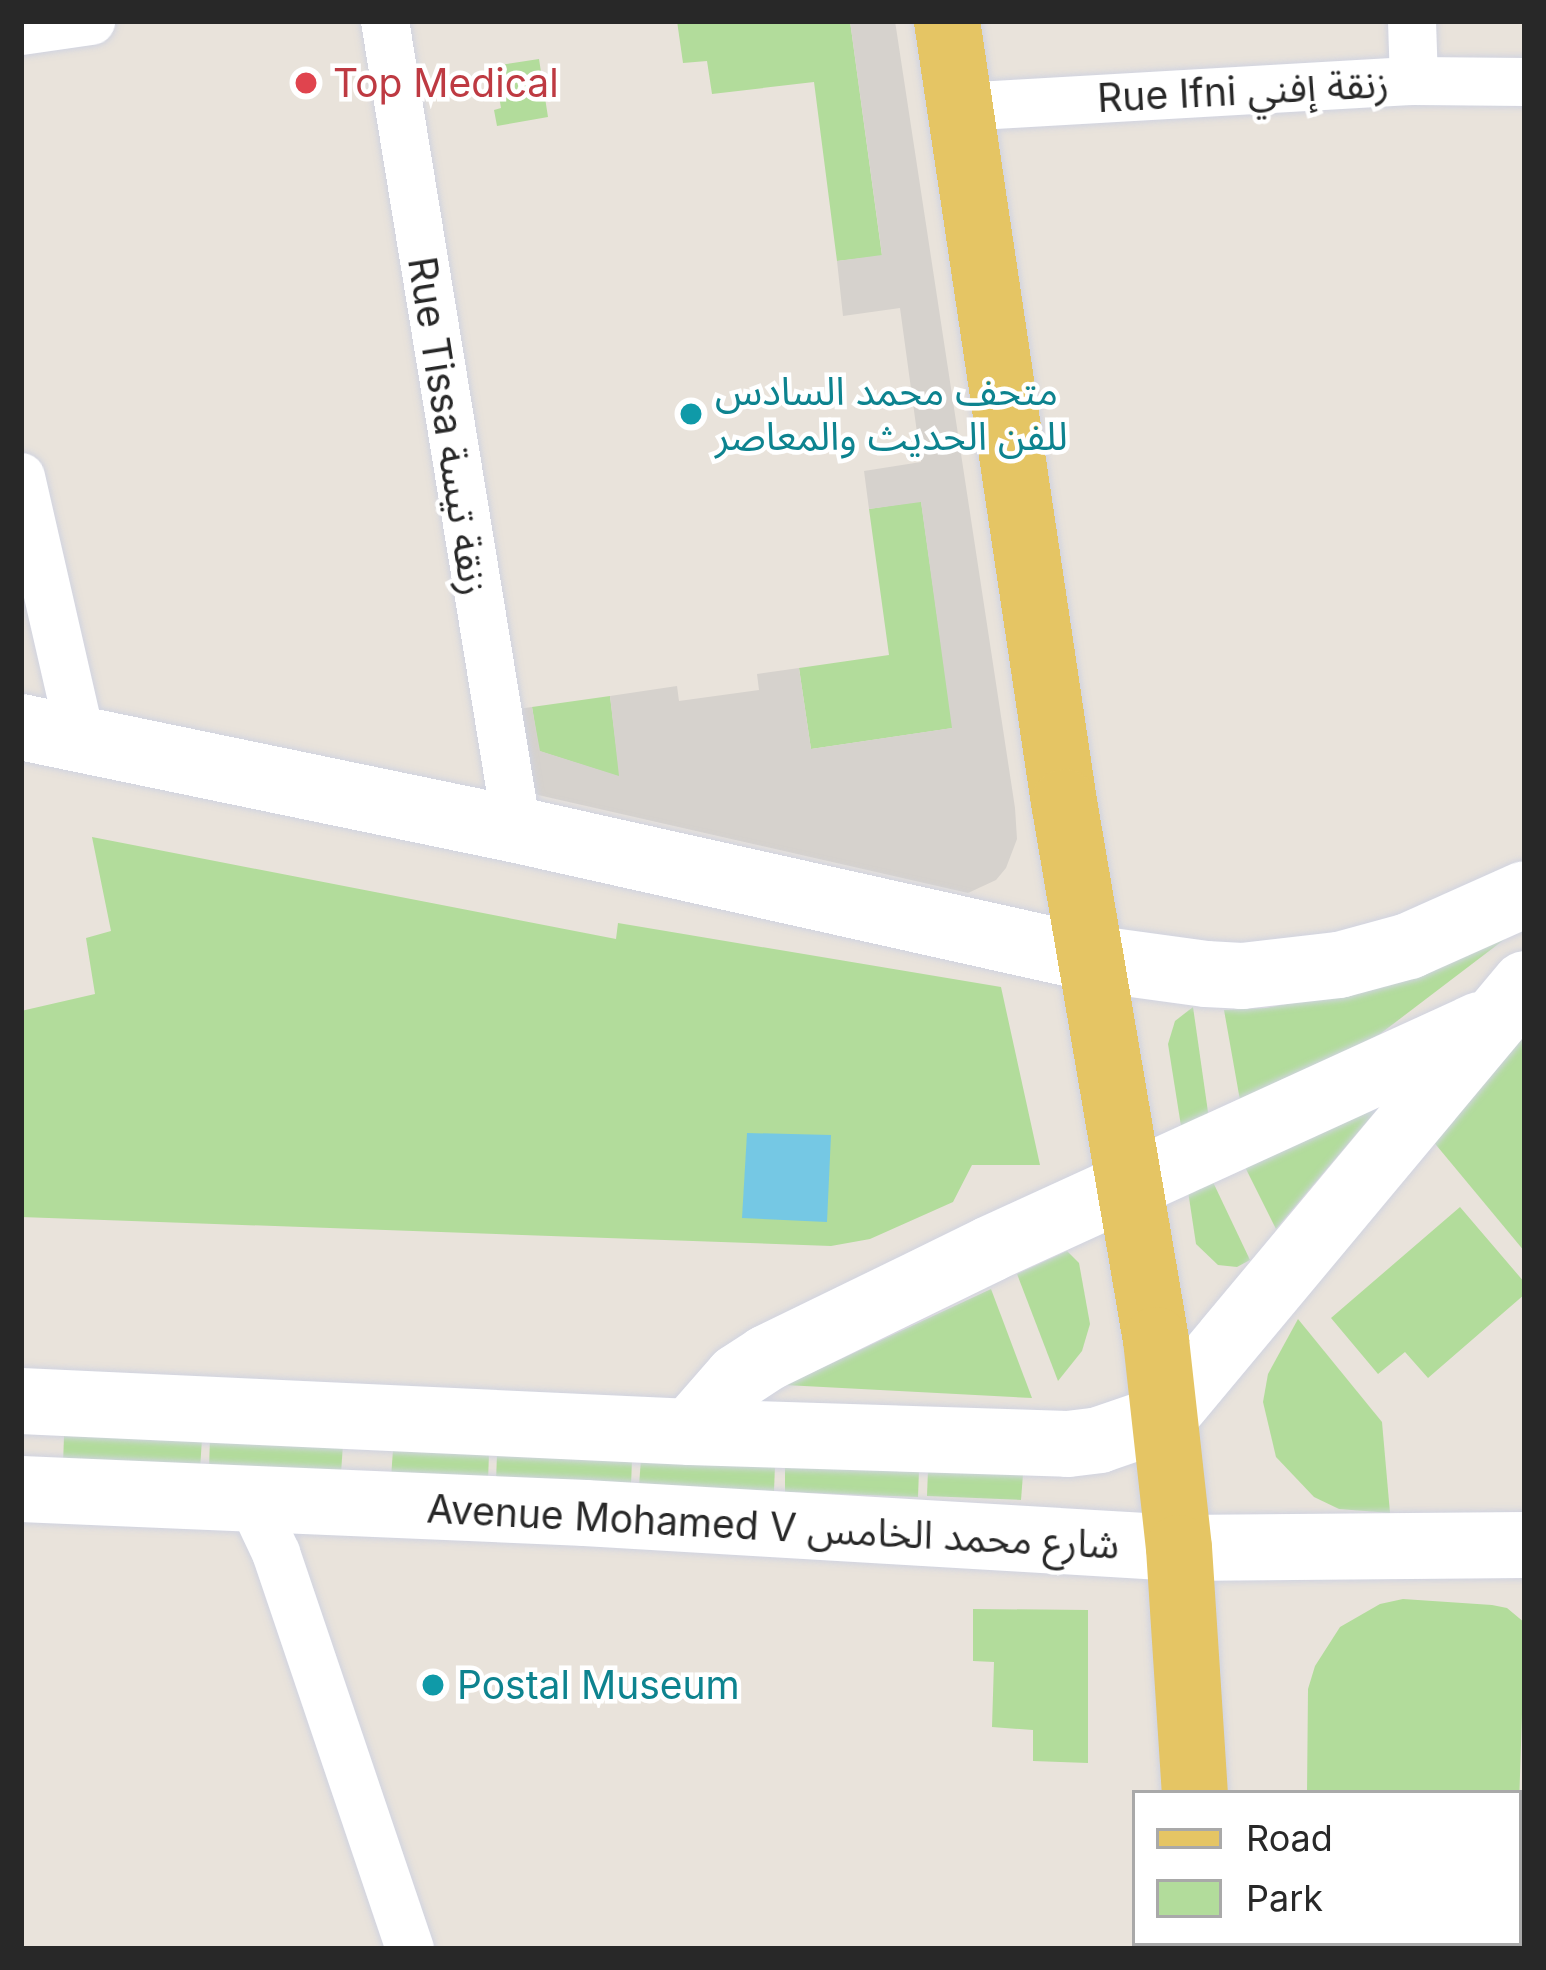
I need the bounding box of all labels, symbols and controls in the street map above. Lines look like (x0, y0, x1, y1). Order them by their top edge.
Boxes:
place label: Top Medical (333, 60, 559, 106)
street label: Rue Ifni زنقة إفني (1096, 60, 1390, 122)
marker: Top Medical (290, 67, 322, 99)
street label: Rue Tissa زنقة تيسة (398, 254, 498, 598)
place label: متحف محمد السادس للفن الحديث والمعاصر (715, 369, 1068, 460)
marker: متحف محمد السادس للفن الحديث والمعاصر (678, 401, 704, 427)
street label: Avenue Mohamed V شارع محمد الخامس (426, 1485, 1120, 1569)
place label: Postal Museum (457, 1662, 740, 1708)
marker: Postal Museum (420, 1672, 446, 1698)
legend (1132, 1790, 1522, 1946)
text: Road (1246, 1816, 1333, 1860)
text: Park (1246, 1876, 1323, 1920)

